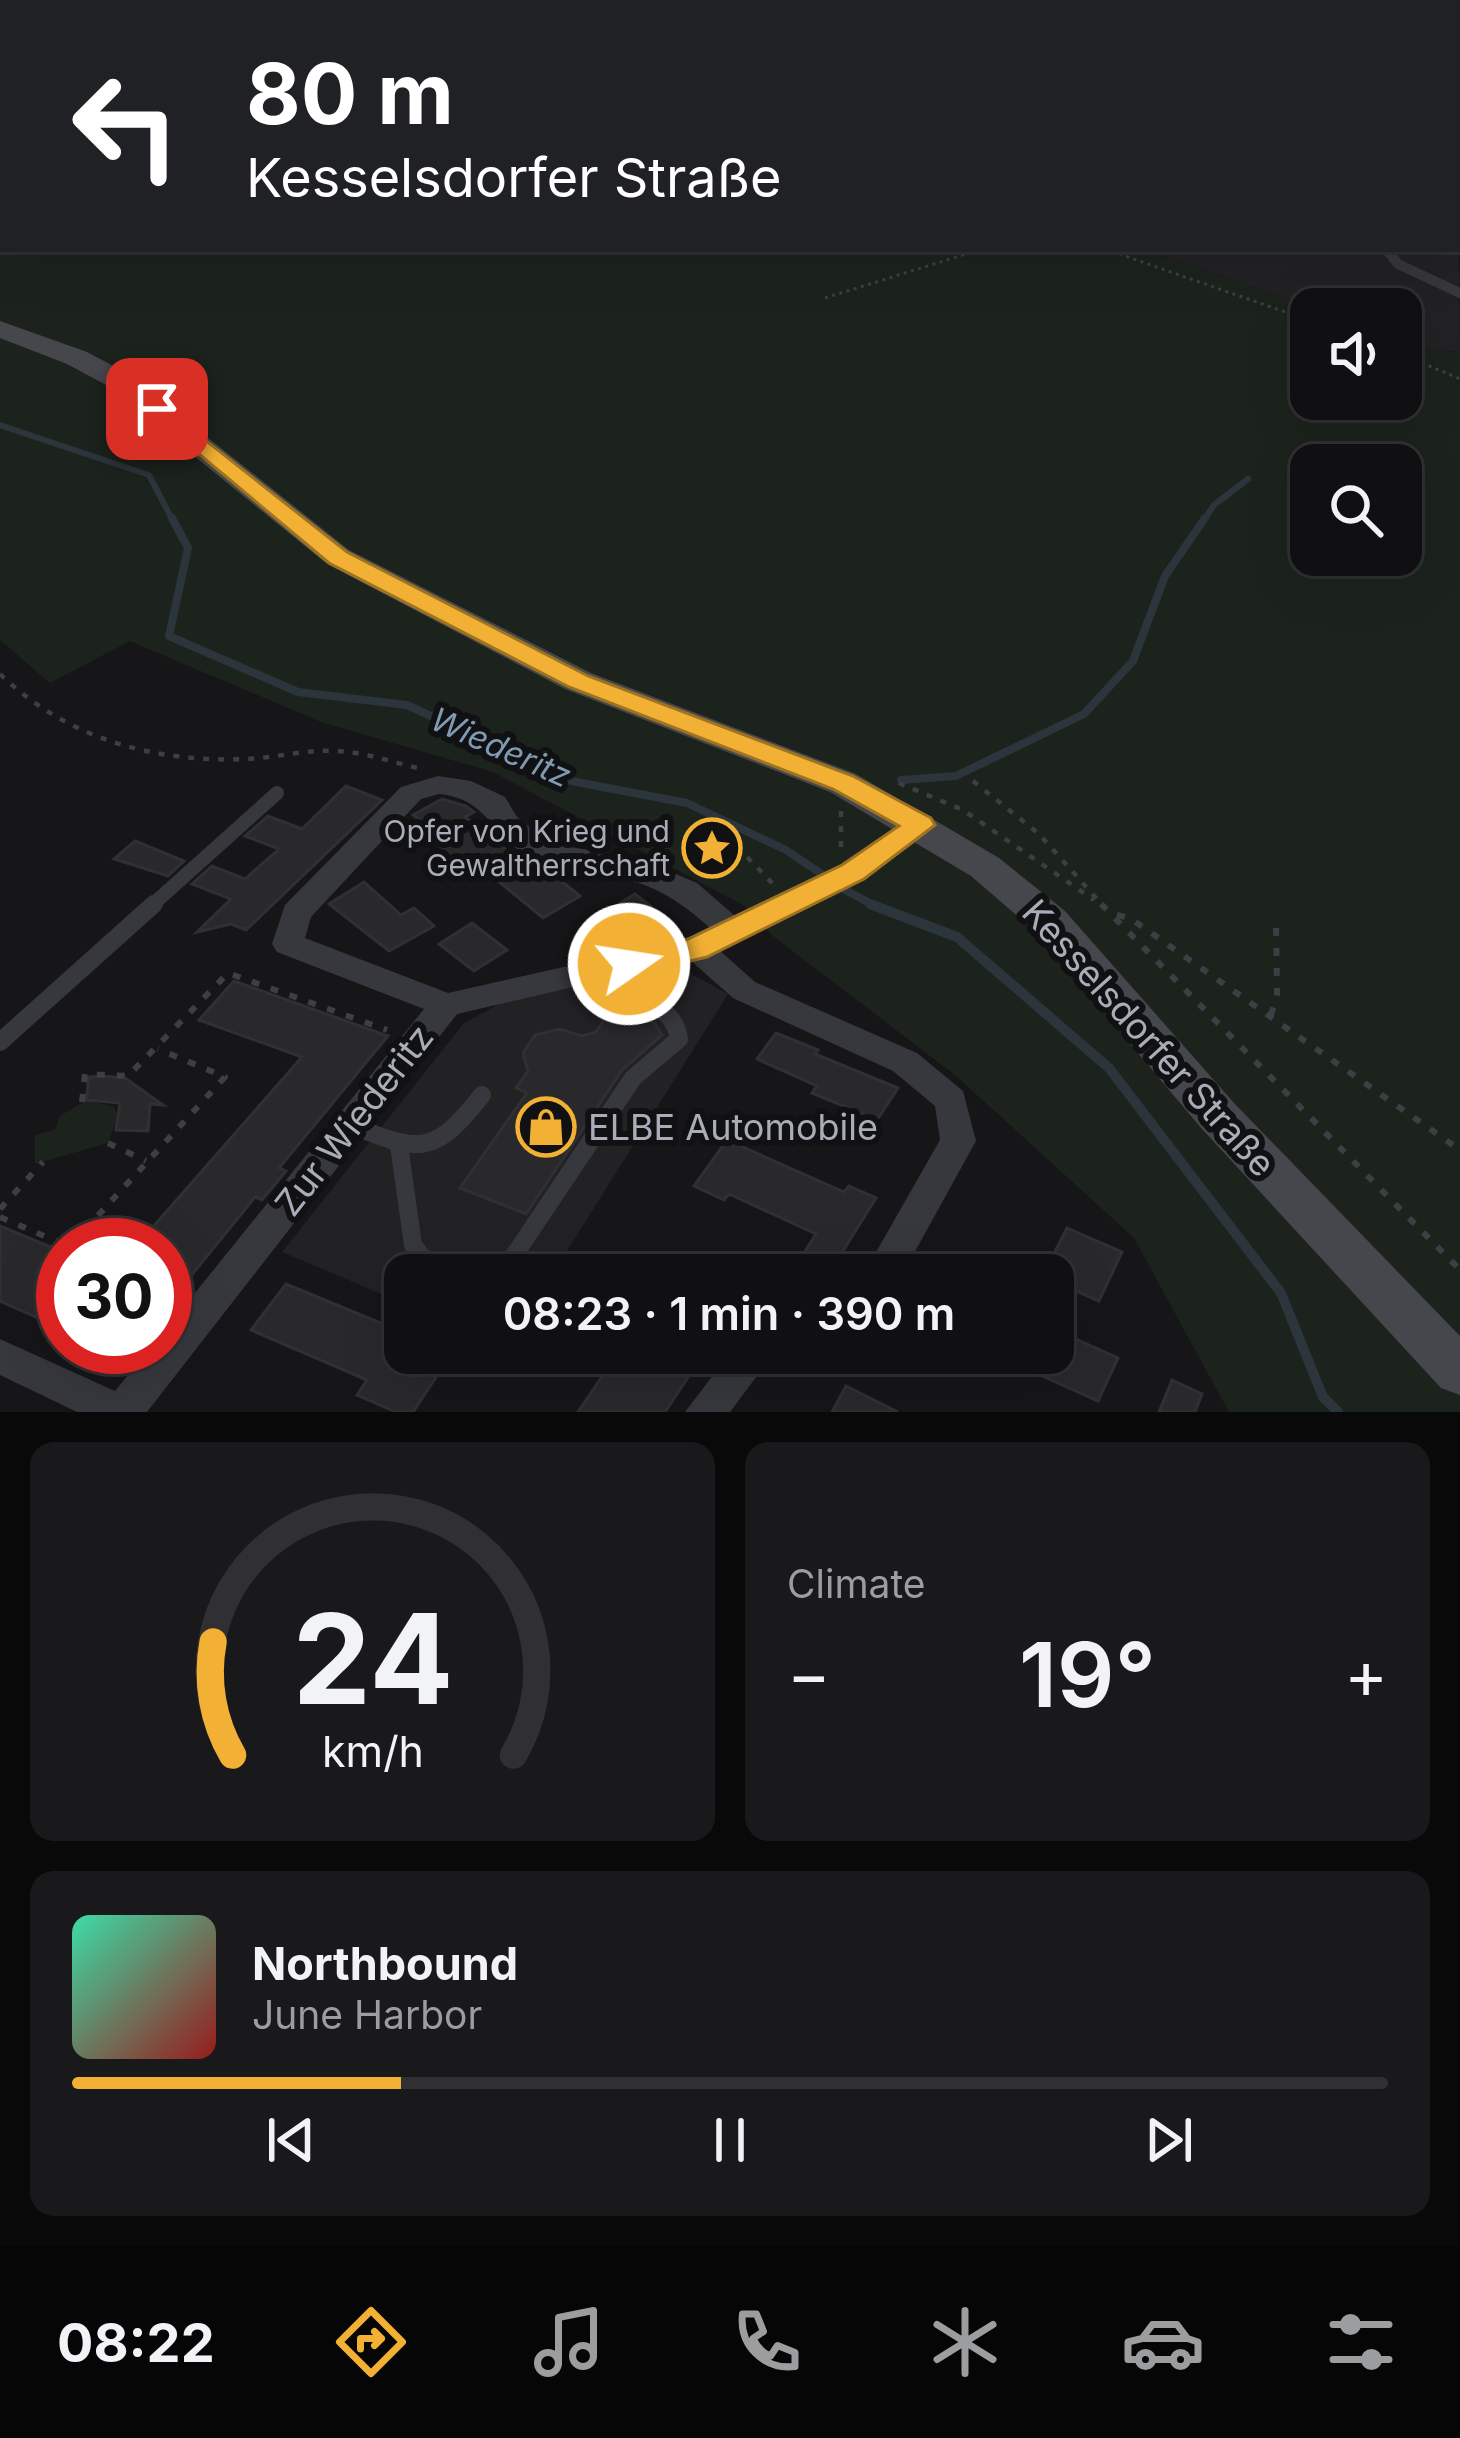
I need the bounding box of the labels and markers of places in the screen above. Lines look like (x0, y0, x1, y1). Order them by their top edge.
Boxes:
pin (106, 358, 208, 460)
place label: Opfer von Krieg und Gewaltherrschaft (383, 813, 670, 883)
place icon: Opfer von Krieg und Gewaltherrschaft (681, 817, 743, 879)
shop icon: ELBE Automobile (515, 1096, 577, 1158)
place label: ELBE Automobile (588, 1105, 878, 1149)

